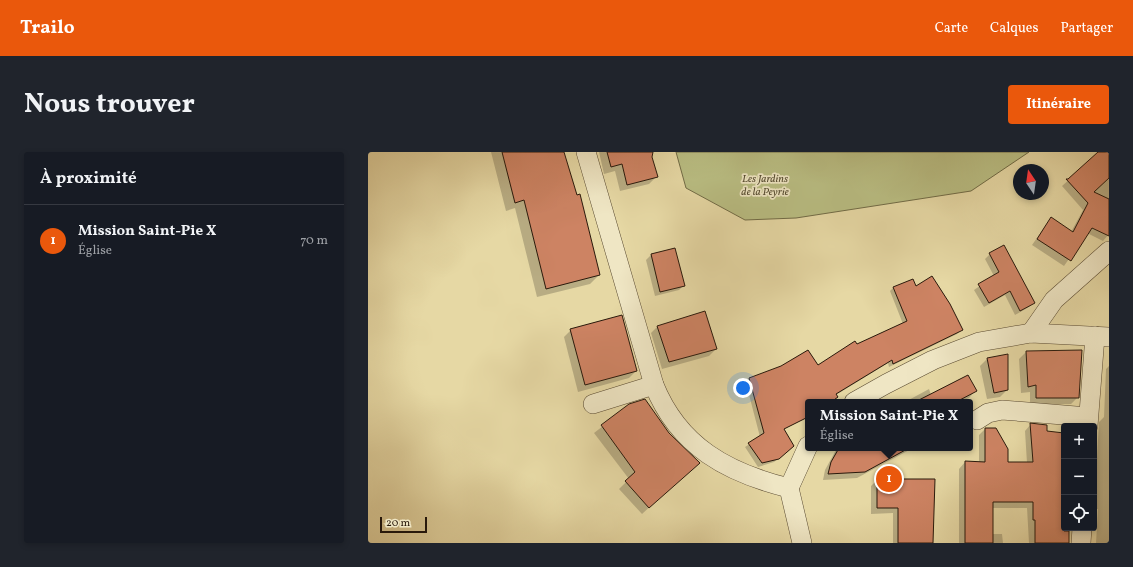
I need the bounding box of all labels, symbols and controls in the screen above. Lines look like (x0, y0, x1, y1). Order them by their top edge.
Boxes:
text: Trailo (20, 15, 75, 41)
text: Carte (935, 19, 968, 38)
text: Calques (990, 19, 1038, 38)
text: Partager (1060, 19, 1113, 38)
text: Nous trouver (24, 85, 195, 124)
button: Itinéraire (1008, 85, 1109, 124)
north arrow (1013, 164, 1049, 200)
text: À proximité (40, 167, 137, 190)
park label: Les Jardins de la Peyrie (741, 172, 789, 200)
text: Mission Saint-Pie X (78, 221, 217, 242)
text: 1 (50, 232, 56, 250)
text: 70 m (300, 232, 328, 250)
text: Église (78, 242, 112, 260)
your location (733, 378, 753, 398)
popup (805, 399, 973, 451)
text: Mission Saint-Pie X (820, 406, 958, 427)
map controls (1061, 423, 1097, 531)
button: + (1061, 423, 1097, 459)
text: Église (820, 427, 854, 445)
button: − (1061, 459, 1097, 495)
pin: 1 (876, 464, 902, 494)
button: locate (1061, 495, 1097, 531)
scale bar (380, 515, 427, 534)
text: 20 m (386, 516, 410, 531)

